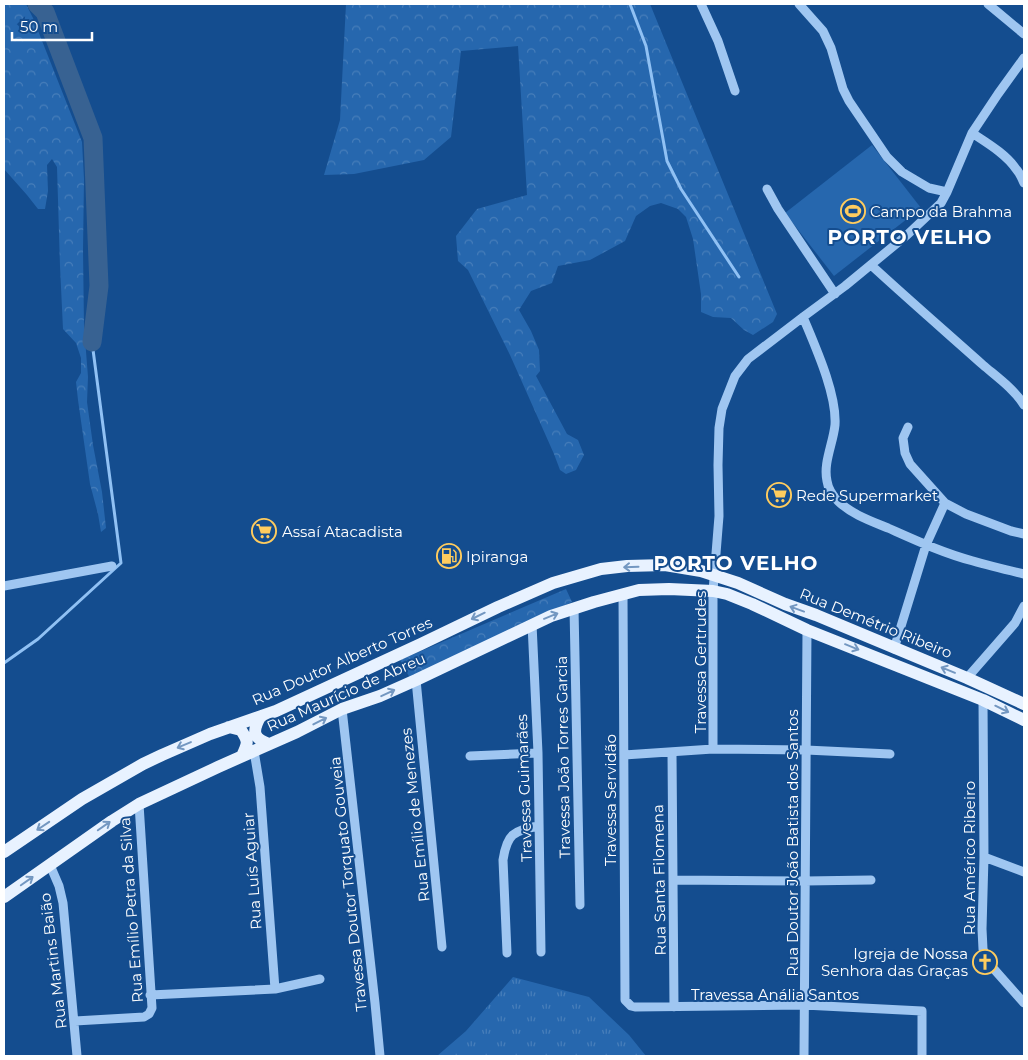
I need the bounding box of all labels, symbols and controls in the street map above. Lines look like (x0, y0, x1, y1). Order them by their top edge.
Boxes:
scale bar (12, 10, 92, 42)
text: 50 m (20, 17, 58, 36)
sports icon: Campo da Brahma (840, 198, 866, 224)
place label: Campo da Brahma (870, 202, 1012, 221)
district label: PORTO VELHO (828, 225, 992, 249)
supermarket icon: Rede Supermarket (766, 482, 792, 508)
place label: Rede Supermarket (796, 486, 938, 505)
supermarket icon: Assaí Atacadista (251, 518, 277, 544)
place label: Assaí Atacadista (282, 522, 403, 541)
fuel station icon: Ipiranga (436, 543, 462, 569)
place label: Ipiranga (466, 547, 528, 566)
district label: PORTO VELHO (654, 551, 818, 575)
one-way arrow (623, 562, 639, 571)
street label: Rua Demétrio Ribeiro (797, 584, 955, 662)
street label: Travessa Gertrudes (691, 591, 710, 733)
one-way arrow (790, 604, 806, 613)
one-way arrow (543, 611, 558, 620)
one-way arrow (471, 612, 486, 622)
street label: Rua Doutor Alberto Torres (249, 613, 435, 709)
one-way arrow (844, 643, 859, 653)
street label: Rua Maurício de Abreu (264, 648, 428, 736)
street label: Travessa João Torres Garcia (552, 656, 574, 858)
one-way arrow (941, 665, 956, 675)
one-way arrow (380, 687, 395, 697)
one-way arrow (995, 704, 1010, 714)
street label: Rua Doutor João Batista dos Santos (783, 709, 802, 977)
street label: Travessa Guimarães (512, 714, 536, 862)
one-way arrow (312, 715, 327, 725)
street label: Rua Emílio de Menezes (396, 727, 434, 903)
street label: Travessa Servidão (601, 734, 620, 866)
one-way arrow (177, 741, 192, 751)
street label: Travessa Doutor Torquato Gouveia (325, 756, 371, 1012)
street label: Rua Américo Ribeiro (960, 781, 979, 935)
street label: Rua Santa Filomena (648, 804, 670, 956)
street label: Rua Luís Aguiar (238, 812, 266, 930)
street label: Rua Emílio Petra da Silva (115, 817, 147, 1003)
one-way arrow (36, 820, 50, 831)
one-way arrow (97, 821, 111, 831)
one-way arrow (20, 876, 34, 886)
street label: Rua Martins Baião (35, 892, 71, 1030)
place label: Igreja de Nossa Senhora das Graças (821, 944, 968, 980)
church icon: Igreja de Nossa Senhora das Graças (972, 949, 998, 975)
street label: Travessa Anália Santos (691, 985, 859, 1004)

